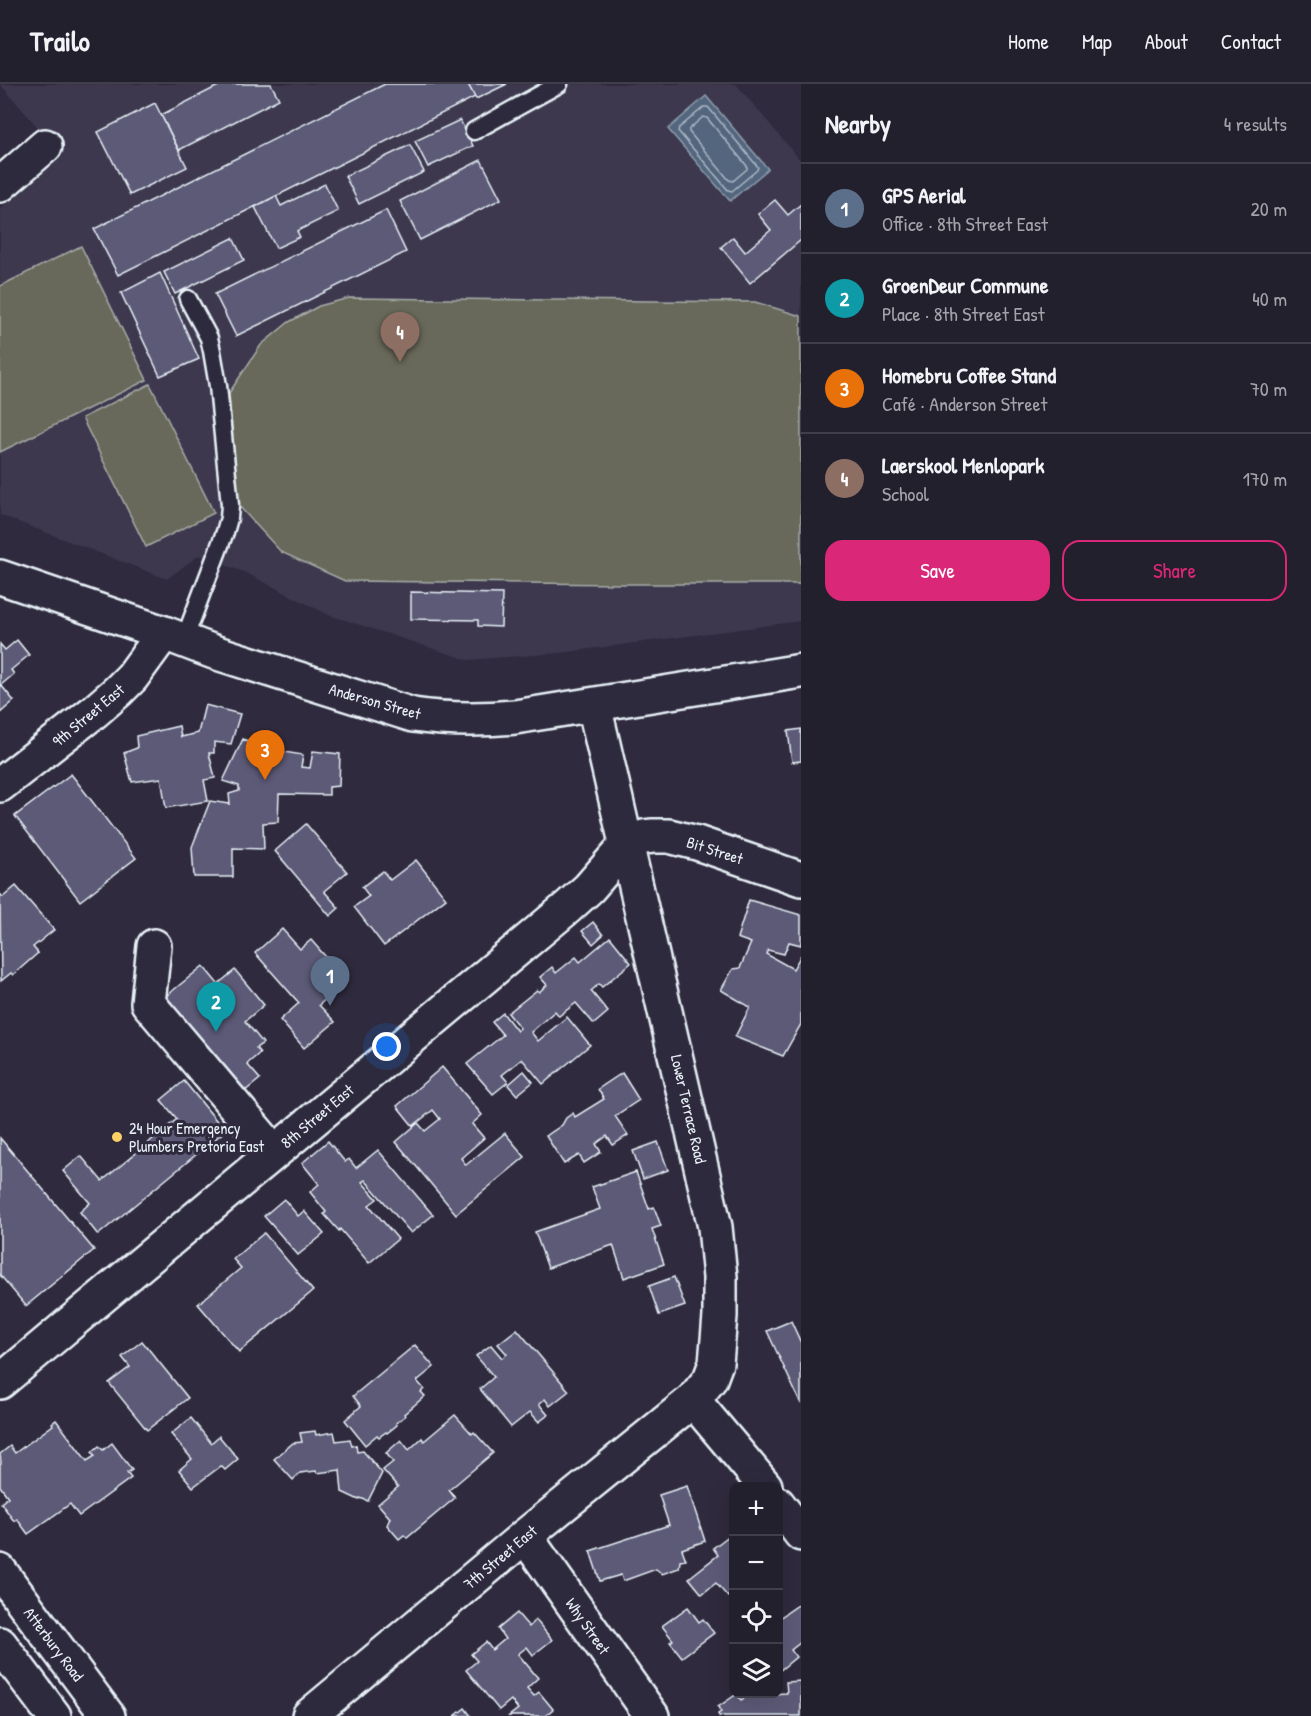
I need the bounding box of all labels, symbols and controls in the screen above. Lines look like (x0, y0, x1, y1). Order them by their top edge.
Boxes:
text: Trailo (30, 22, 90, 60)
text: Home (1008, 27, 1049, 56)
text: Map (1082, 27, 1112, 56)
text: About (1145, 27, 1188, 56)
text: Contact (1221, 27, 1281, 56)
text: Nearby (825, 106, 891, 141)
text: 4 results (1224, 110, 1287, 137)
text: GPS Aerial (882, 180, 966, 210)
text: 1 (841, 195, 848, 222)
text: 20 m (1250, 195, 1287, 222)
text: Office · 8th Street East (882, 210, 1048, 237)
text: GroenDeur Commune (882, 270, 1048, 300)
text: 2 (840, 285, 849, 312)
text: 40 m (1252, 285, 1287, 312)
text: Place · 8th Street East (882, 300, 1045, 327)
pin: 4 (380, 312, 420, 362)
text: Homebru Coffee Stand (882, 360, 1056, 390)
text: 3 (840, 375, 849, 402)
text: 70 m (1250, 375, 1287, 402)
text: Café · Anderson Street (882, 390, 1047, 417)
text: Laerskool Menlopark (882, 450, 1044, 480)
text: 4 (841, 465, 848, 492)
text: 170 m (1243, 465, 1287, 492)
text: School (882, 480, 929, 507)
button: Save (825, 540, 1050, 601)
button: Share (1062, 540, 1287, 601)
street label: Anderson Street (327, 677, 424, 725)
street label: 9th Street East (47, 678, 129, 752)
pin: 3 (246, 730, 284, 780)
street label: Bit Street (684, 831, 747, 870)
pin: 1 (310, 956, 350, 1006)
pin: 2 (196, 982, 236, 1032)
your location (372, 1032, 401, 1061)
street label: Lower Terrace Road (666, 1052, 712, 1166)
street label: 8th Street East (276, 1079, 358, 1153)
place label: 24 Hour Emergency Plumbers Pretoria East (129, 1117, 265, 1157)
marker: 24 Hour Emergency Plumbers Pretoria East (110, 1130, 124, 1144)
map controls (729, 1482, 783, 1698)
button: + (729, 1482, 783, 1536)
street label: 7th Street East (459, 1519, 542, 1594)
button: − (729, 1536, 783, 1590)
button: locate (729, 1590, 783, 1644)
street label: Why Street (561, 1593, 616, 1659)
street label: Atterbury Road (19, 1603, 89, 1685)
button: layers (729, 1644, 783, 1698)

